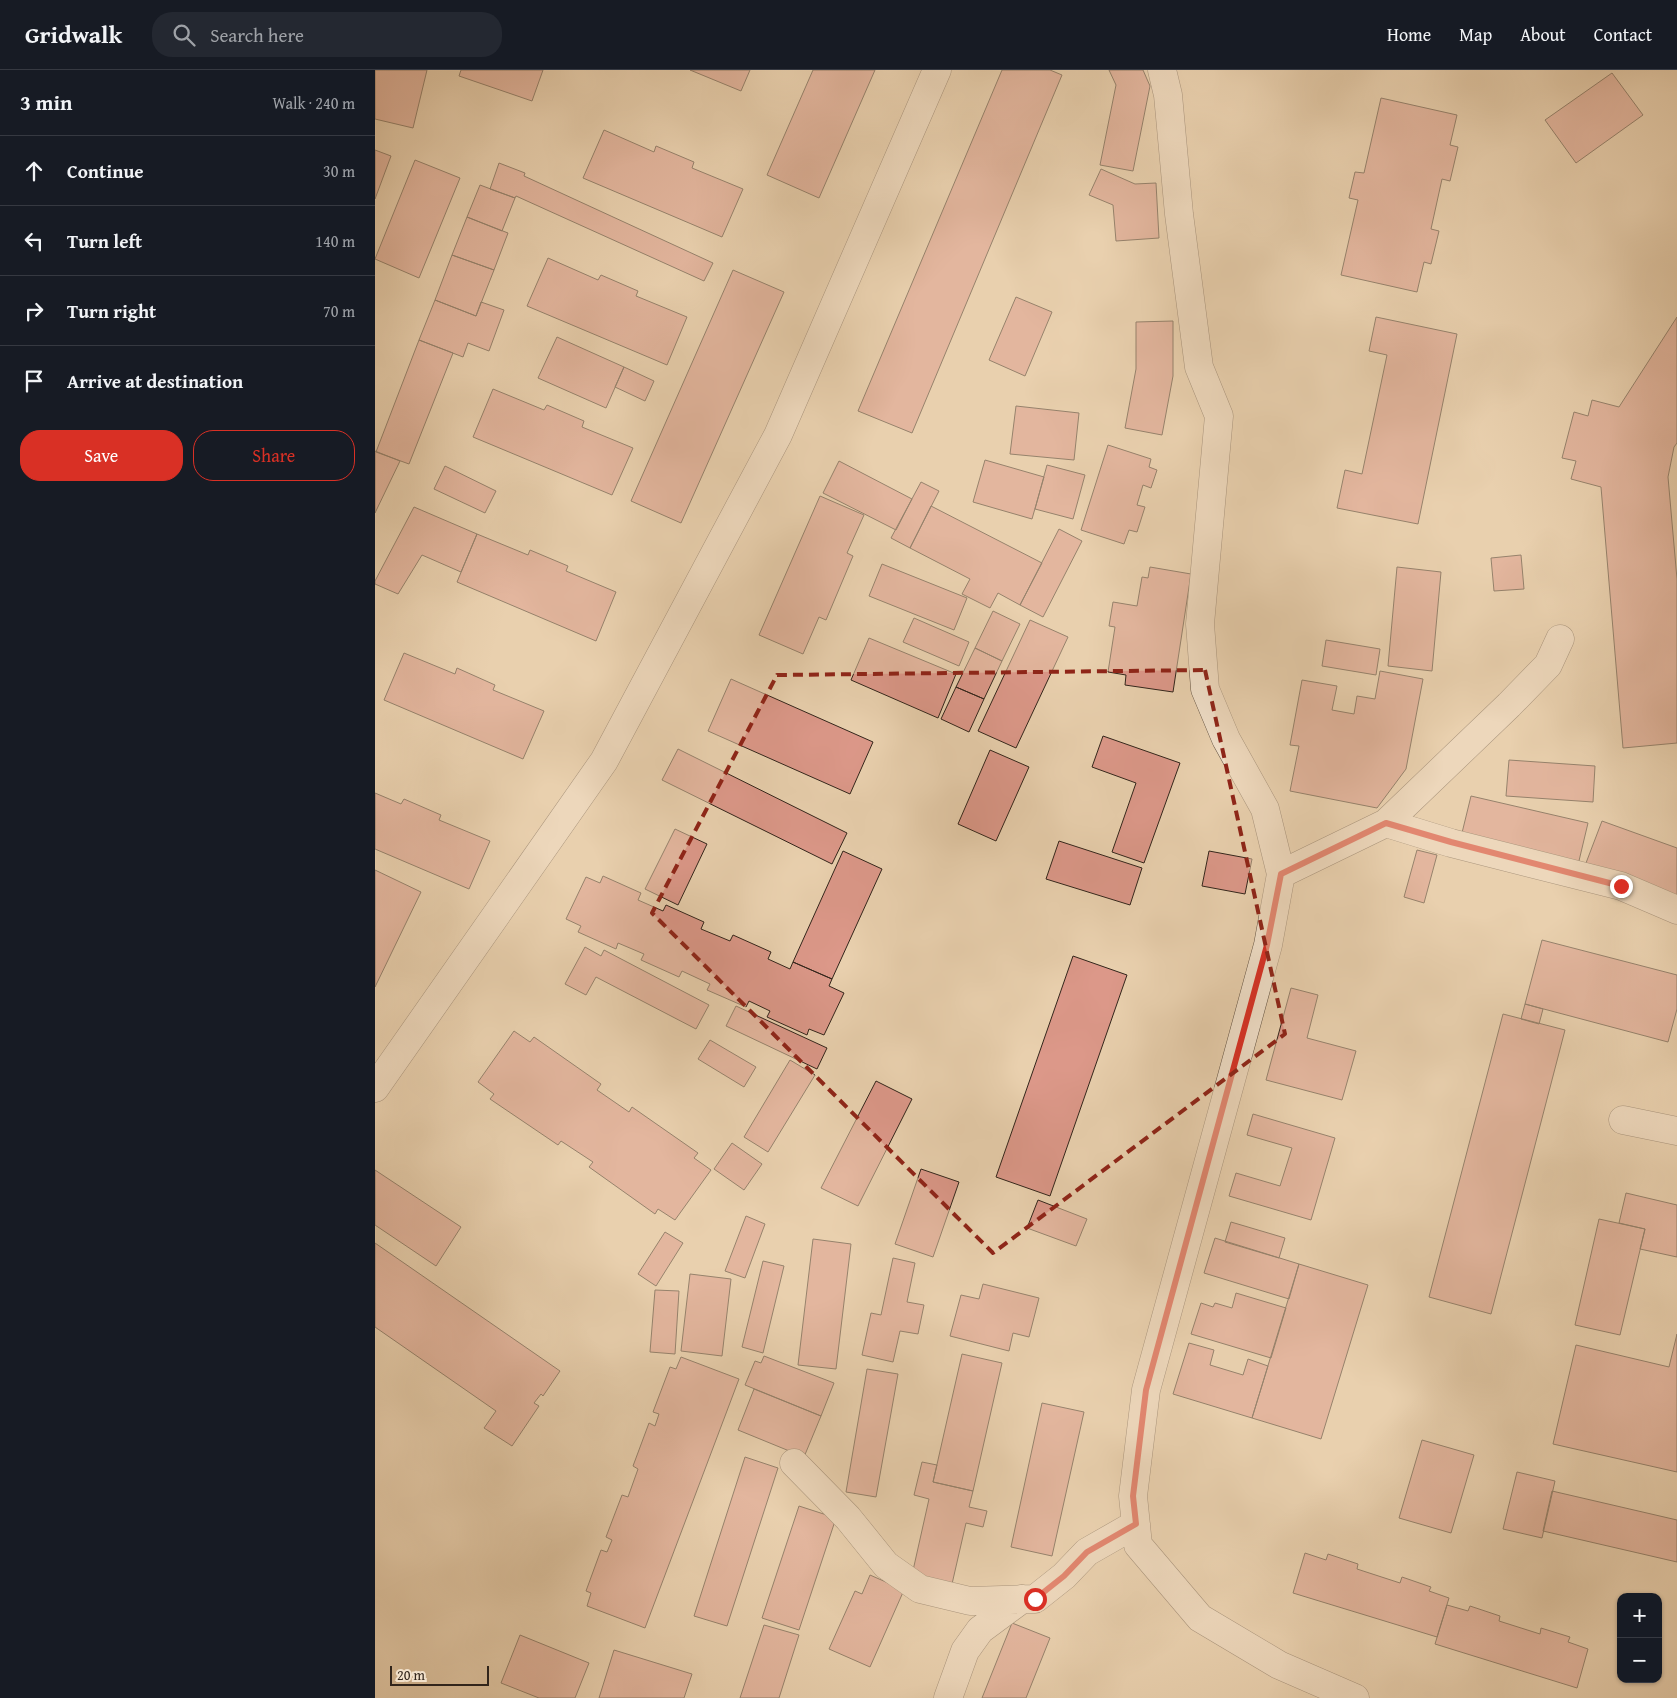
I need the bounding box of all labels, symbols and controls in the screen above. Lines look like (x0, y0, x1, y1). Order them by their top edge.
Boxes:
search box (152, 12, 502, 57)
text: Gridwalk (25, 17, 122, 52)
icon: search (170, 21, 198, 49)
text: Search here (210, 21, 304, 49)
text: Home (1387, 21, 1431, 48)
text: Map (1459, 21, 1492, 48)
text: About (1520, 21, 1566, 48)
text: Contact (1594, 21, 1652, 48)
text: 3 min (20, 87, 72, 118)
text: Walk · 240 m (272, 91, 355, 115)
icon: ahead (20, 157, 48, 185)
text: Continue (67, 157, 144, 185)
text: 30 m (323, 159, 355, 183)
icon: left (20, 227, 48, 255)
text: Turn left (67, 227, 142, 255)
text: 140 m (315, 229, 355, 253)
icon: right (20, 297, 48, 325)
text: Turn right (67, 297, 156, 325)
text: 70 m (323, 299, 355, 323)
icon: arrive (20, 367, 48, 395)
text: Arrive at destination (67, 367, 243, 395)
button: Save (20, 430, 183, 481)
button: Share (193, 430, 355, 481)
route end (1610, 875, 1633, 898)
route start (1024, 1588, 1047, 1611)
map controls (1617, 1593, 1662, 1683)
button: + (1617, 1593, 1662, 1638)
button: − (1617, 1638, 1662, 1683)
scale bar (390, 1663, 489, 1686)
text: 20 m (397, 1665, 425, 1685)

